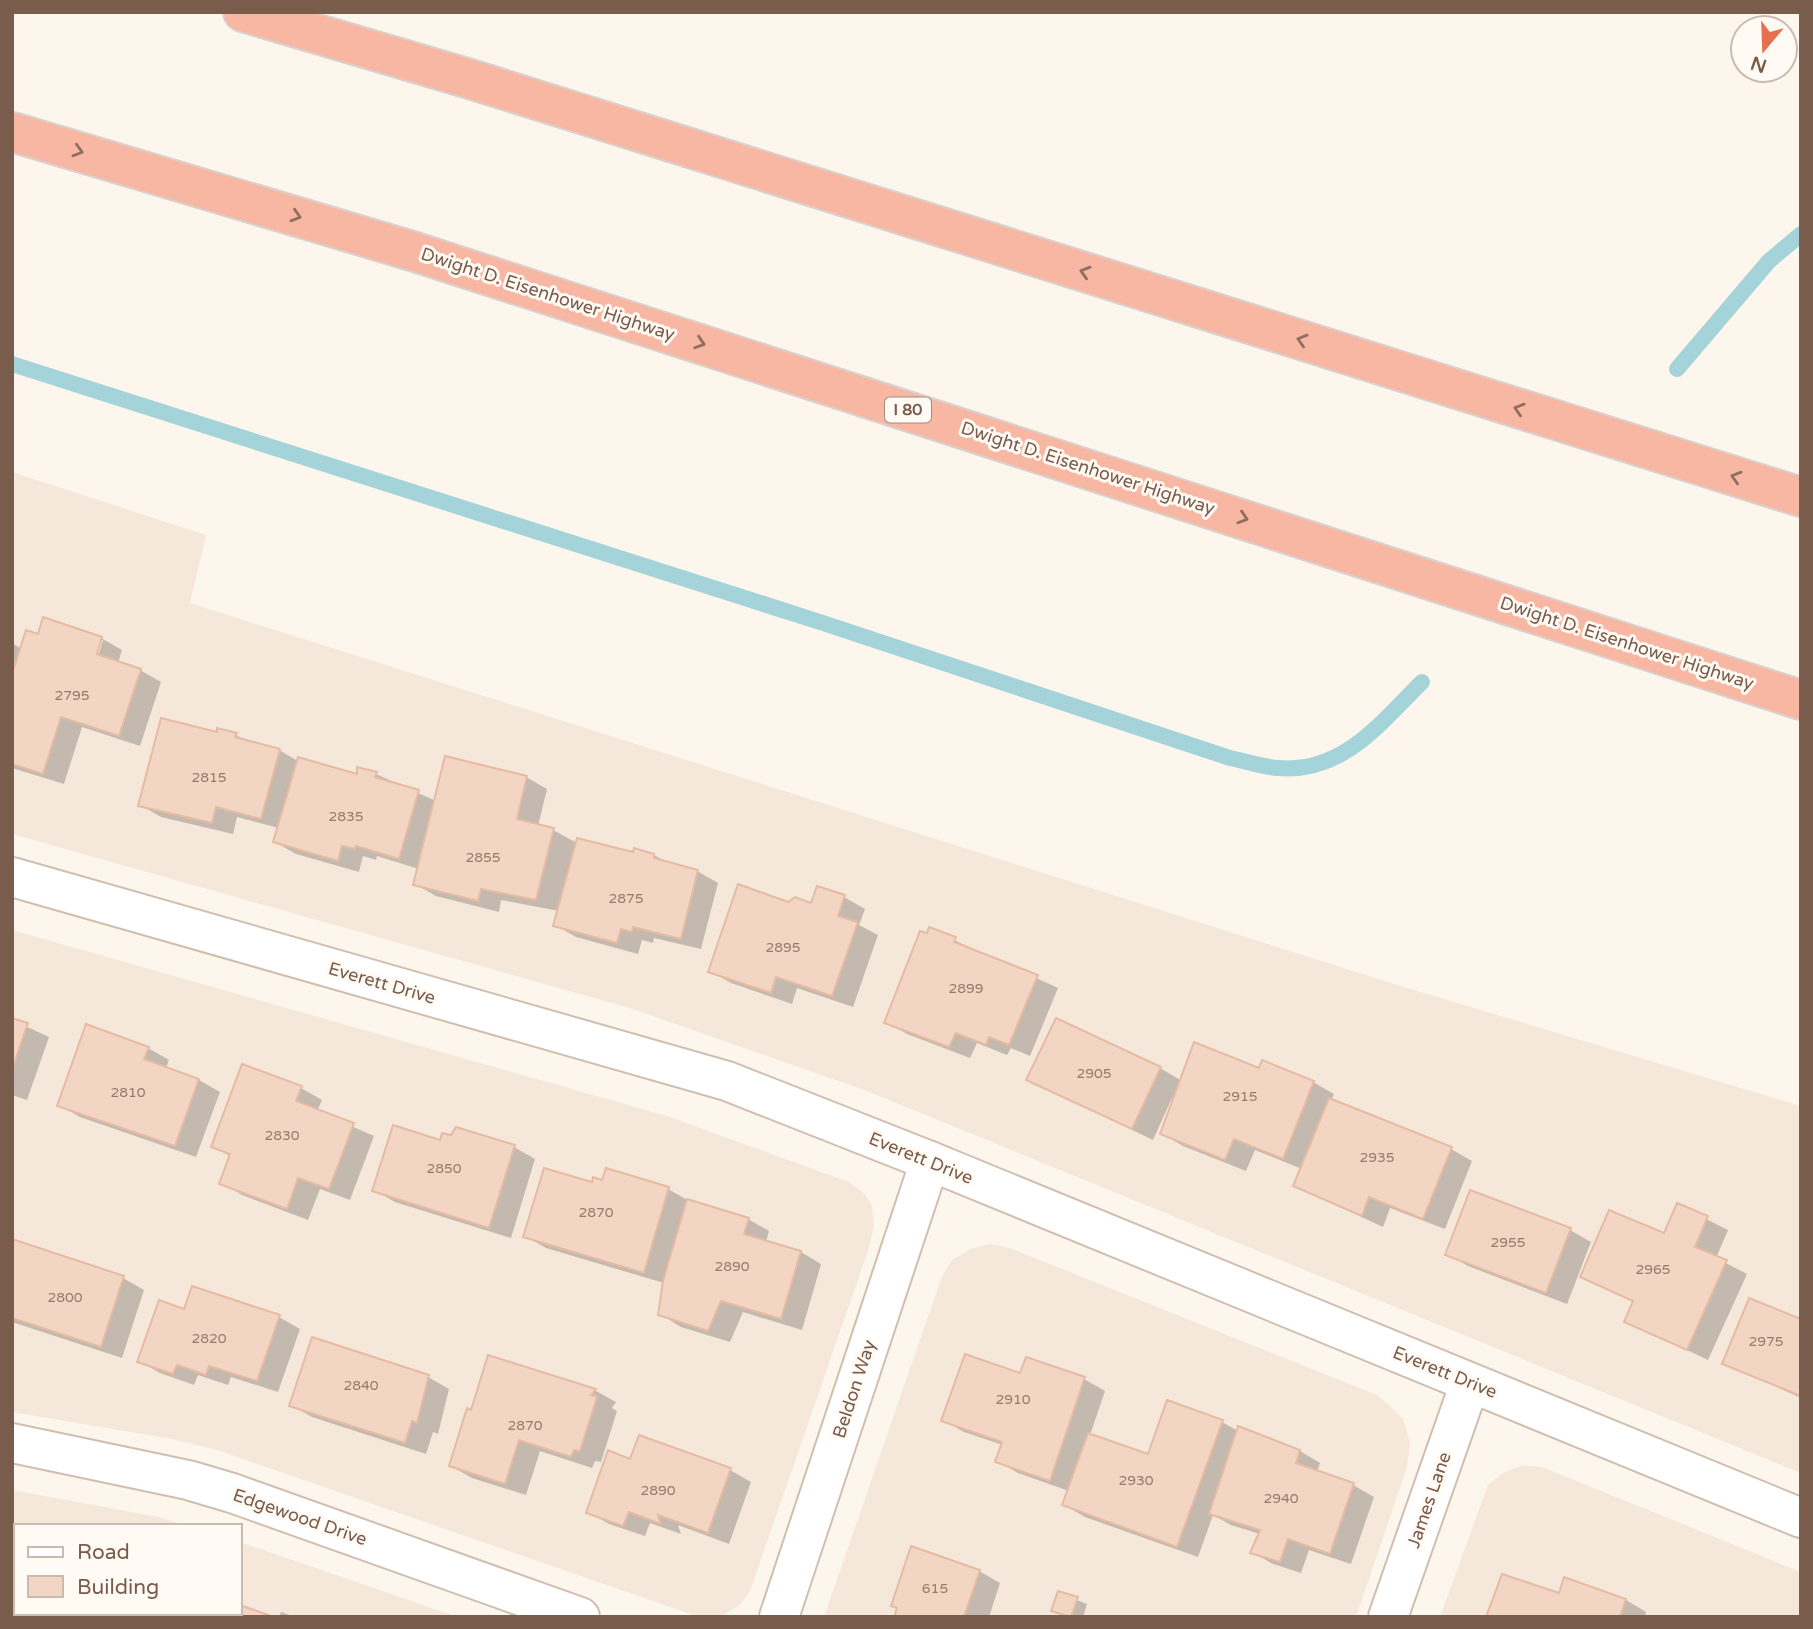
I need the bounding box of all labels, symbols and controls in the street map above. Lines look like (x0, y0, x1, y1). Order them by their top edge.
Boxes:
north arrow (1729, 14, 1799, 84)
text: N (1748, 51, 1770, 77)
one-way arrow (71, 143, 83, 158)
one-way arrow (289, 208, 301, 223)
street label: Dwight D. Eisenhower Highway (418, 243, 678, 346)
one-way arrow (1079, 266, 1091, 280)
one-way arrow (693, 334, 705, 349)
one-way arrow (1296, 334, 1308, 349)
road number: I 80 (885, 398, 931, 422)
one-way arrow (1513, 402, 1525, 417)
street label: Dwight D. Eisenhower Highway (958, 417, 1218, 520)
one-way arrow (1730, 471, 1742, 485)
one-way arrow (1236, 510, 1248, 524)
street label: Dwight D. Eisenhower Highway (1497, 592, 1757, 695)
house number: 2795 (54, 687, 90, 704)
house number: 2815 (191, 769, 227, 786)
house number: 2835 (328, 808, 364, 825)
house number: 2855 (465, 849, 501, 866)
house number: 2875 (608, 890, 644, 907)
house number: 2895 (765, 939, 801, 956)
street label: Everett Drive (326, 957, 438, 1009)
house number: 2899 (948, 980, 984, 997)
house number: 2905 (1076, 1065, 1112, 1082)
house number: 2810 (110, 1084, 146, 1101)
house number: 2915 (1222, 1088, 1258, 1105)
house number: 2830 (264, 1127, 300, 1144)
street label: Everett Drive (866, 1127, 976, 1189)
house number: 2935 (1359, 1149, 1395, 1166)
house number: 2850 (426, 1160, 462, 1177)
house number: 2870 (578, 1204, 614, 1221)
house number: 2955 (1490, 1234, 1526, 1251)
house number: 2890 (714, 1258, 750, 1275)
house number: 2965 (1635, 1261, 1671, 1278)
house number: 2800 (47, 1289, 83, 1306)
house number: 2820 (191, 1330, 227, 1347)
house number: 2975 (1748, 1333, 1784, 1350)
street label: Beldon Way (828, 1337, 880, 1441)
street label: Everett Drive (1390, 1341, 1500, 1403)
house number: 2840 (343, 1377, 379, 1394)
house number: 2910 (995, 1391, 1031, 1408)
house number: 2870 (507, 1417, 543, 1434)
street label: James Lane (1402, 1449, 1456, 1551)
house number: 2930 (1118, 1472, 1154, 1489)
house number: 2890 (640, 1482, 676, 1499)
street label: Edgewood Drive (230, 1484, 370, 1550)
house number: 2940 (1263, 1490, 1299, 1507)
legend (14, 1524, 242, 1615)
text: Road (77, 1540, 130, 1565)
text: Building (77, 1575, 159, 1600)
house number: 615 (922, 1580, 948, 1597)

